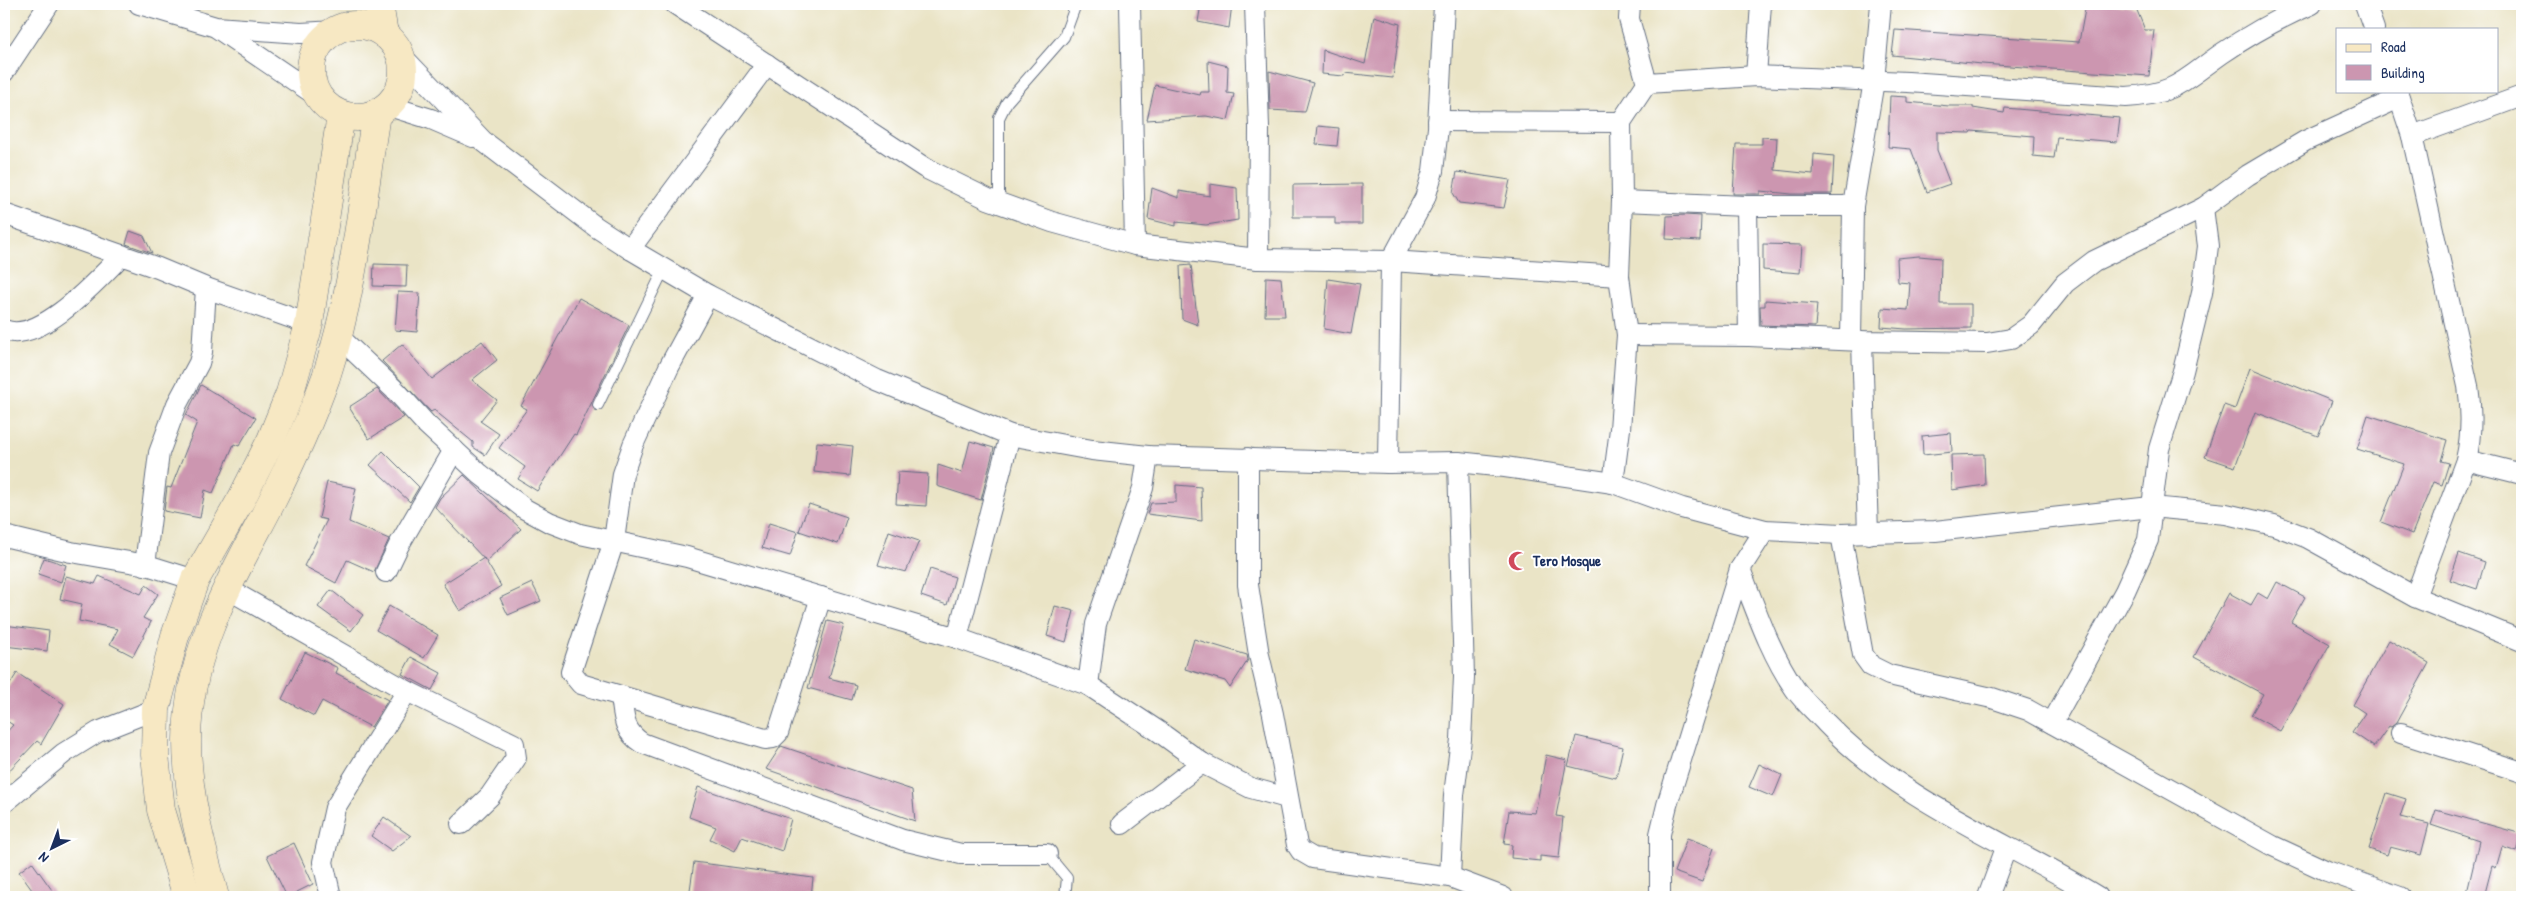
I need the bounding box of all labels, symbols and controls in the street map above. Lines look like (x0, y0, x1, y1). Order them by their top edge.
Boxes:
legend (2336, 28, 2498, 92)
text: Road (2381, 36, 2406, 57)
text: Building (2381, 62, 2425, 83)
mosque icon: Tero Mosque (1507, 550, 1529, 572)
place label: Tero Mosque (1532, 550, 1601, 572)
north arrow (28, 824, 78, 874)
text: N (33, 848, 52, 868)

